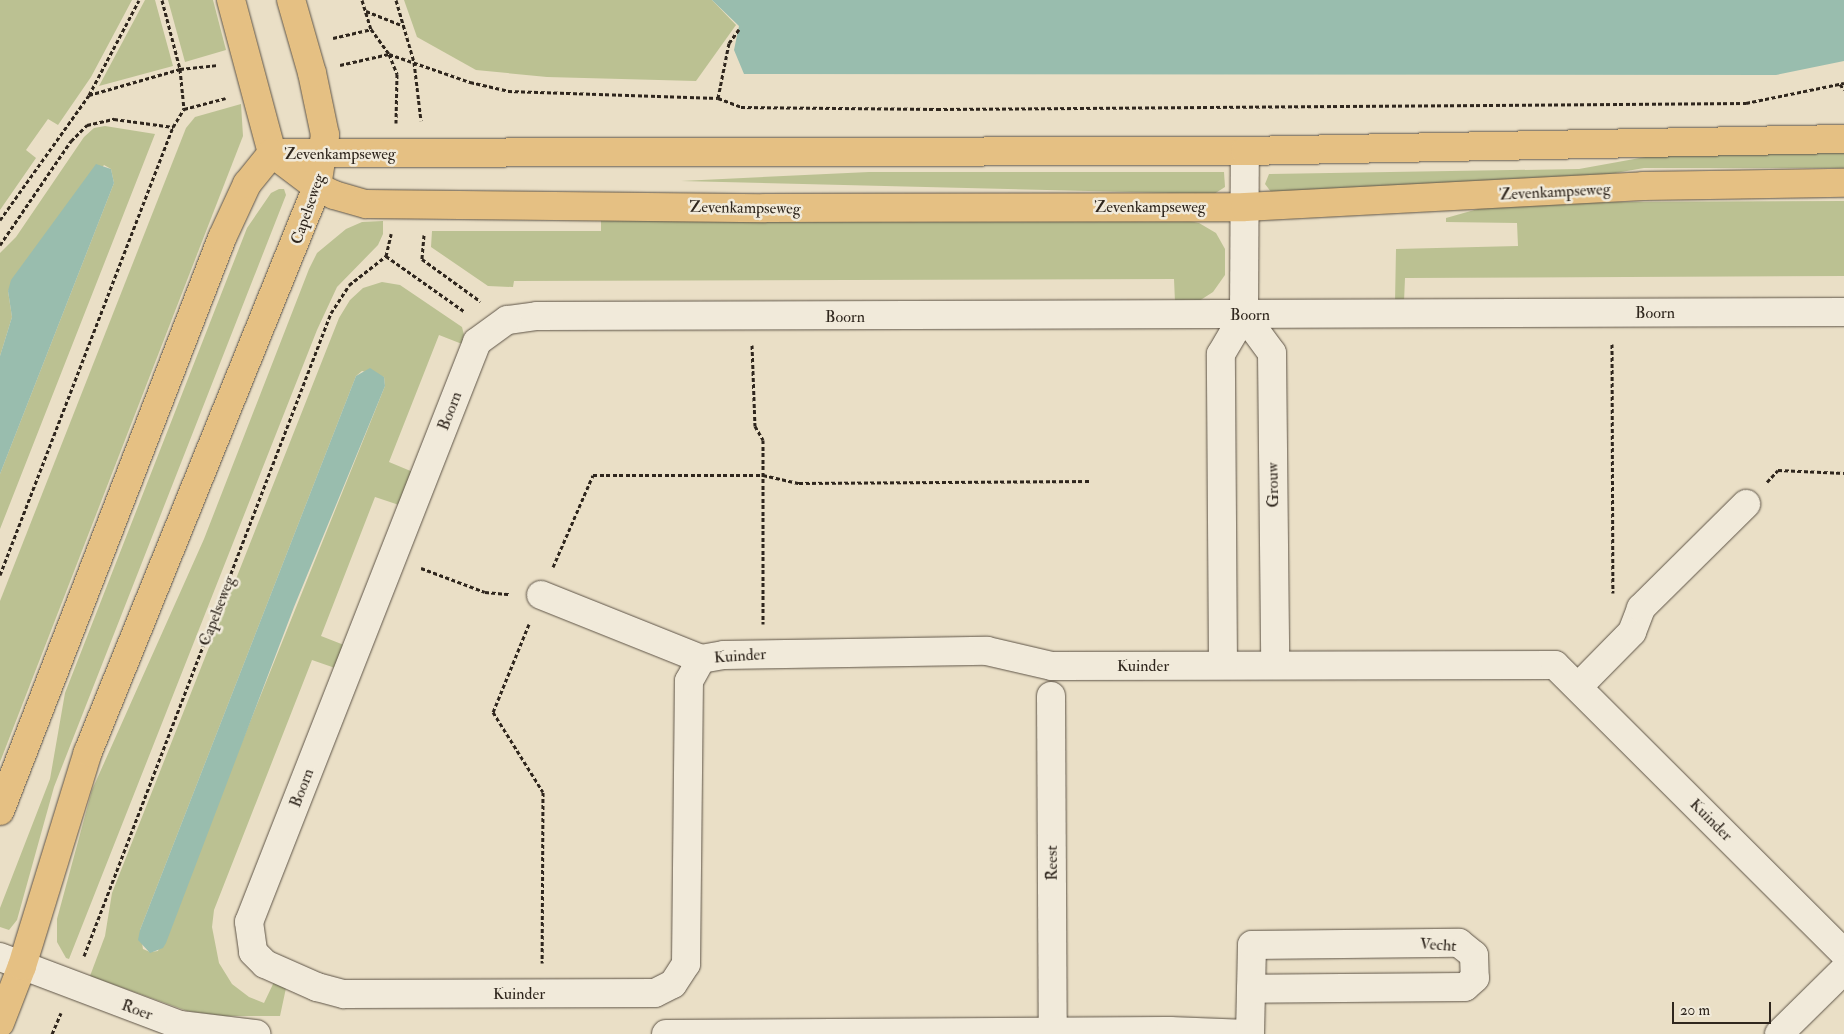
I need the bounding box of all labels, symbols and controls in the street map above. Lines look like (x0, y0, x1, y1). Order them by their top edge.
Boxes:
street label: Zevenkampseweg (284, 144, 396, 164)
street label: Capelseweg (287, 171, 329, 247)
street label: Zevenkampseweg (1499, 179, 1611, 205)
street label: Zevenkampseweg (689, 197, 801, 219)
street label: Zevenkampseweg (1094, 197, 1206, 217)
street label: Boorn (1635, 303, 1675, 323)
street label: Boorn (1230, 305, 1270, 325)
street label: Boorn (825, 307, 865, 327)
street label: Boorn (434, 389, 466, 433)
street label: Grouw (1263, 462, 1283, 508)
street label: Capelseweg (195, 573, 239, 649)
street label: Kuinder (713, 645, 767, 667)
street label: Kuinder (1117, 656, 1169, 676)
street label: Boorn (286, 766, 318, 810)
street label: Kuinder (1686, 795, 1736, 845)
street label: Reest (1042, 845, 1062, 881)
street label: Vecht (1419, 934, 1457, 956)
street label: Kuinder (493, 984, 545, 1004)
scale bar (1674, 992, 1773, 1024)
street label: Roer (119, 996, 155, 1024)
text: 20 m (1680, 1001, 1710, 1020)

